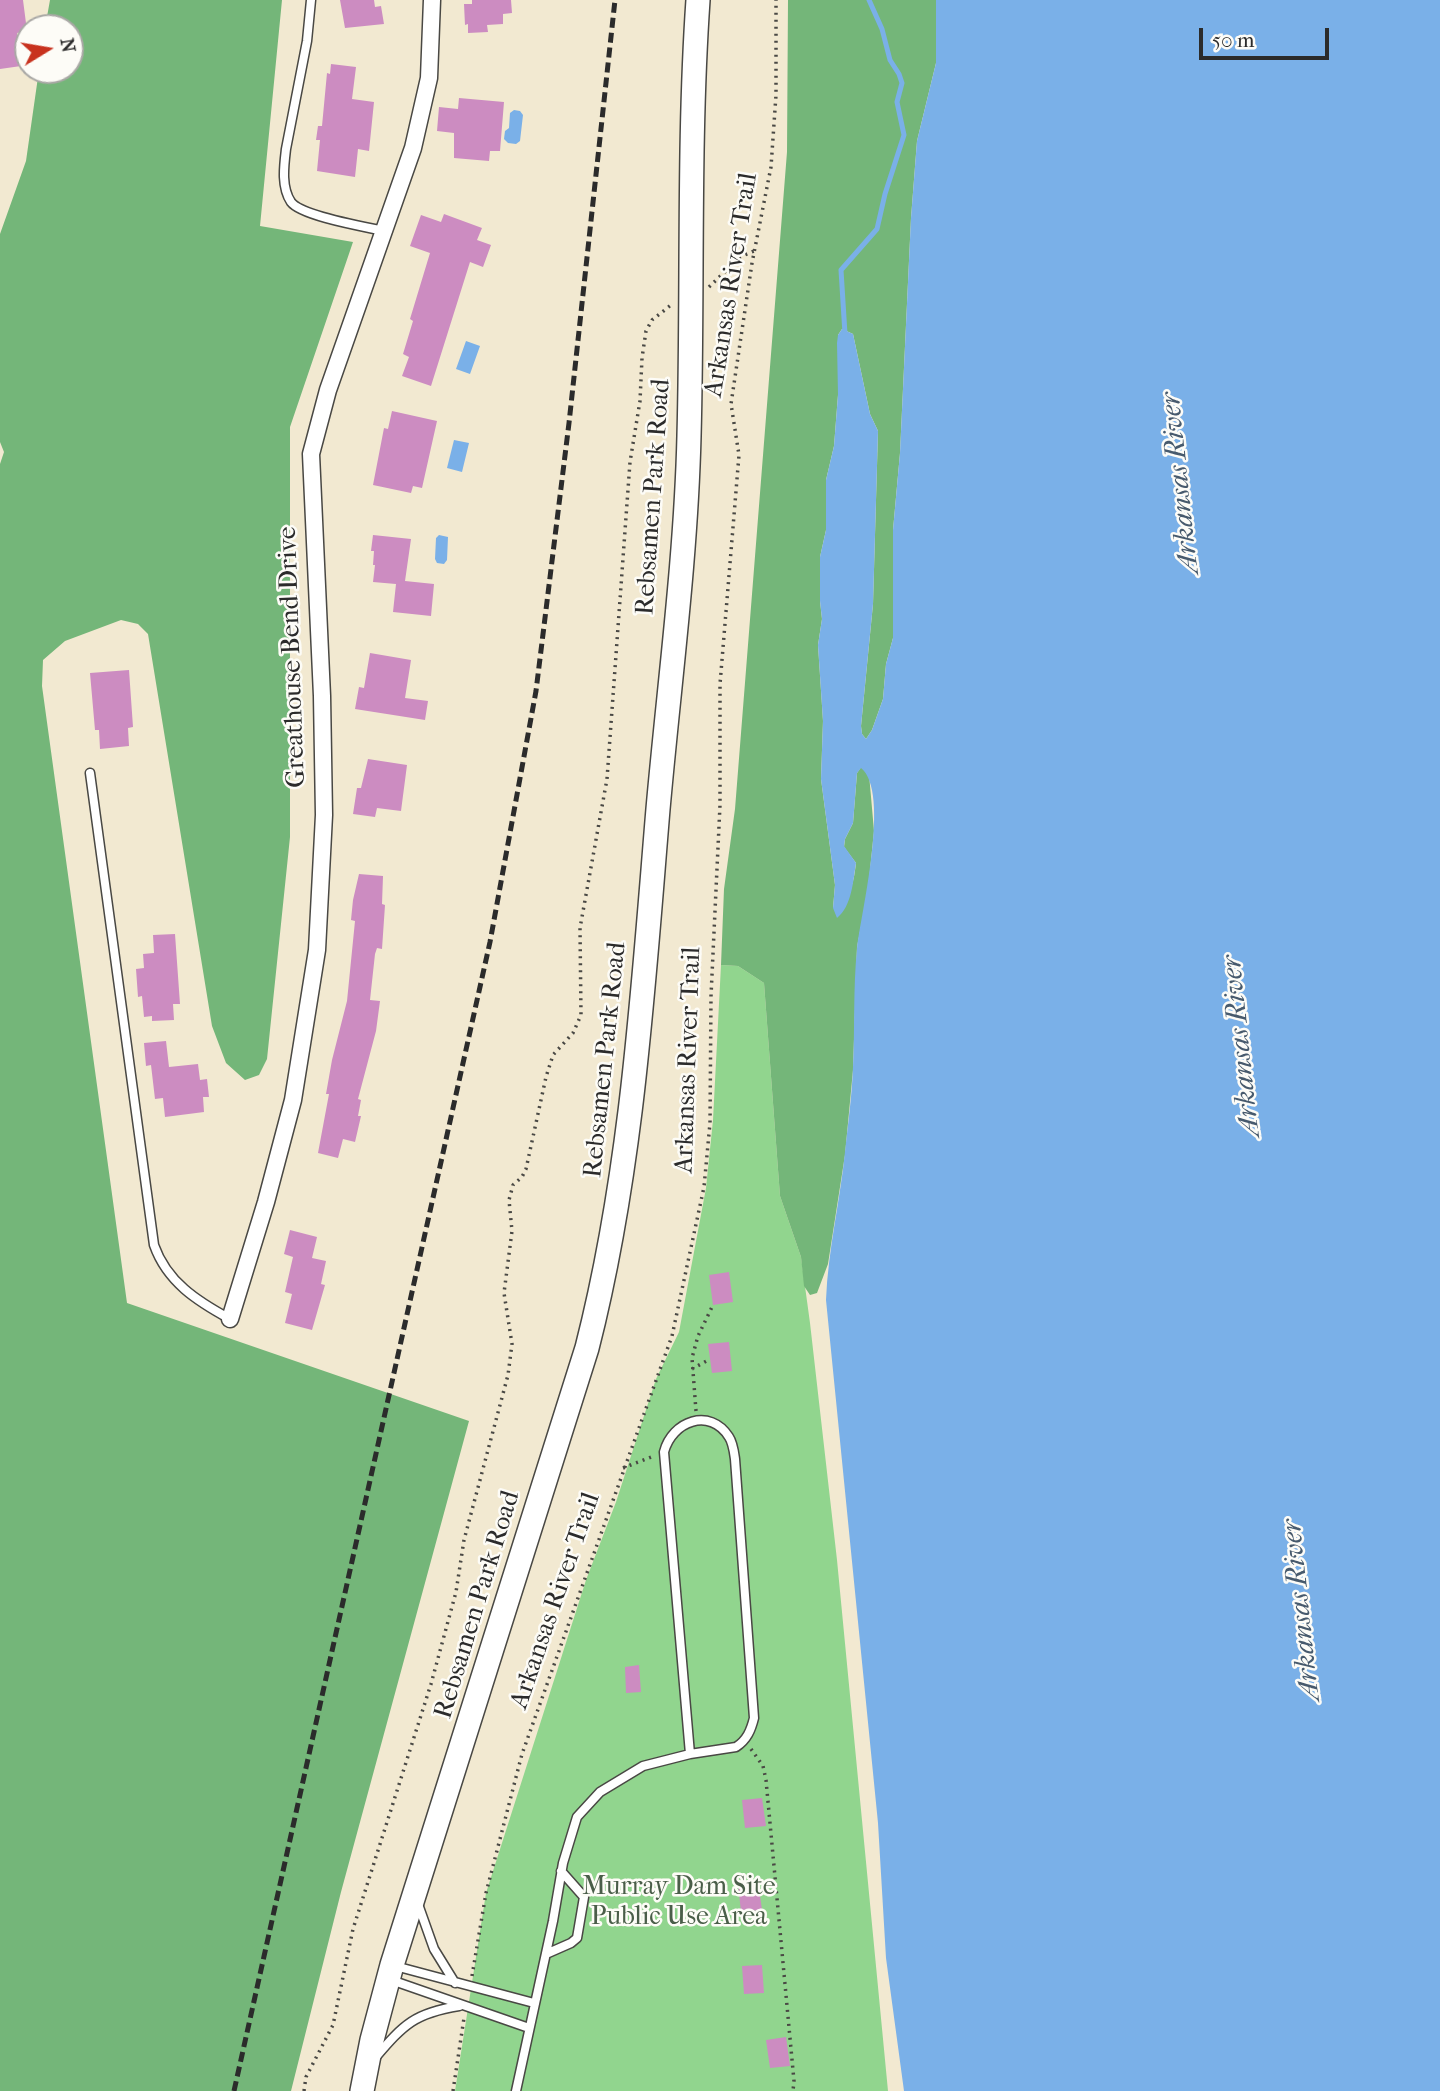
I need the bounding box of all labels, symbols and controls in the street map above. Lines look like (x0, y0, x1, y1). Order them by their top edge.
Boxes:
north arrow (14, 14, 84, 84)
scale bar (1202, 14, 1332, 58)
text: 50 m (1212, 28, 1255, 52)
text: N (55, 36, 80, 55)
street label: Arkansas River Trail (699, 171, 765, 399)
street label: Rebsamen Park Road (630, 378, 678, 616)
water label: Arkansas River (1155, 391, 1207, 575)
street label: Greathouse Bend Drive (273, 526, 313, 788)
street label: Rebsamen Park Road (578, 941, 634, 1179)
street label: Arkansas River Trail (669, 946, 709, 1174)
water label: Arkansas River (1216, 954, 1268, 1138)
street label: Rebsamen Park Road (428, 1487, 528, 1723)
street label: Arkansas River Trail (504, 1489, 608, 1713)
water label: Arkansas River (1276, 1518, 1328, 1702)
park label: Murray Dam Site Public Use Area (582, 1872, 776, 1934)

